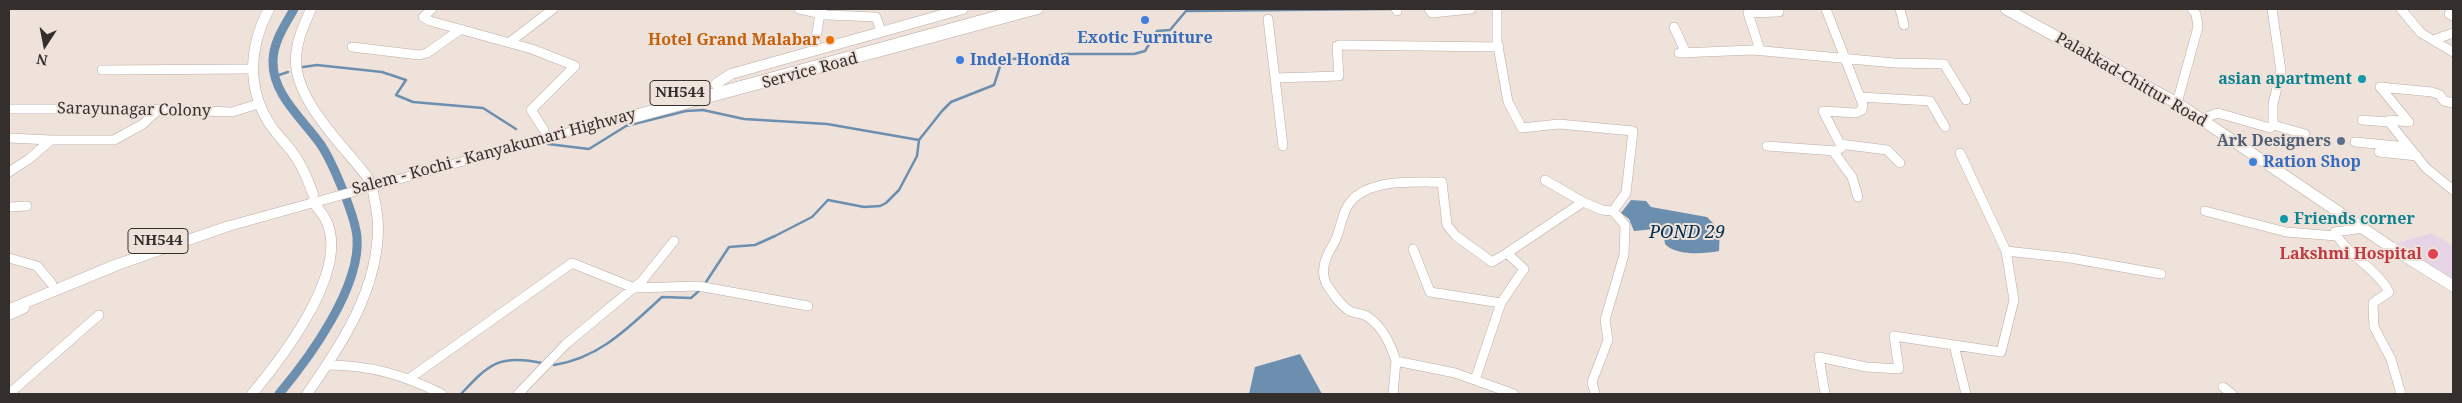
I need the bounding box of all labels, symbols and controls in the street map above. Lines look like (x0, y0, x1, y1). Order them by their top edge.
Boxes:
marker: Exotic Furniture (1139, 14, 1151, 26)
north arrow (20, 20, 70, 70)
place label: Exotic Furniture (1077, 28, 1213, 48)
street label: Palakkad-Chittur Road (2052, 29, 2210, 131)
place label: Hotel Grand Malabar (648, 30, 820, 50)
marker: Hotel Grand Malabar (824, 34, 836, 46)
street label: Service Road (760, 49, 860, 93)
text: N (35, 50, 49, 71)
place label: Indel Honda (970, 50, 1070, 70)
marker: Indel Honda (954, 54, 966, 66)
place label: asian apartment (2218, 69, 2352, 89)
marker: asian apartment (2356, 73, 2368, 85)
road number: NH544 (650, 80, 710, 106)
street label: Sarayunagar Colony (57, 99, 211, 121)
street label: Salem - Kochi - Kanyakumari Highway (350, 105, 638, 199)
place label: Ark Designers (2217, 131, 2331, 151)
marker: Ark Designers (2335, 135, 2347, 147)
place label: Ration Shop (2263, 152, 2361, 172)
marker: Ration Shop (2247, 156, 2259, 168)
place label: Friends corner (2294, 209, 2415, 229)
marker: Friends corner (2278, 213, 2290, 225)
water label: POND 29 (1649, 222, 1725, 244)
road number: NH544 (128, 228, 188, 254)
place label: Lakshmi Hospital (2280, 244, 2422, 264)
marker: Lakshmi Hospital (2426, 247, 2440, 261)

